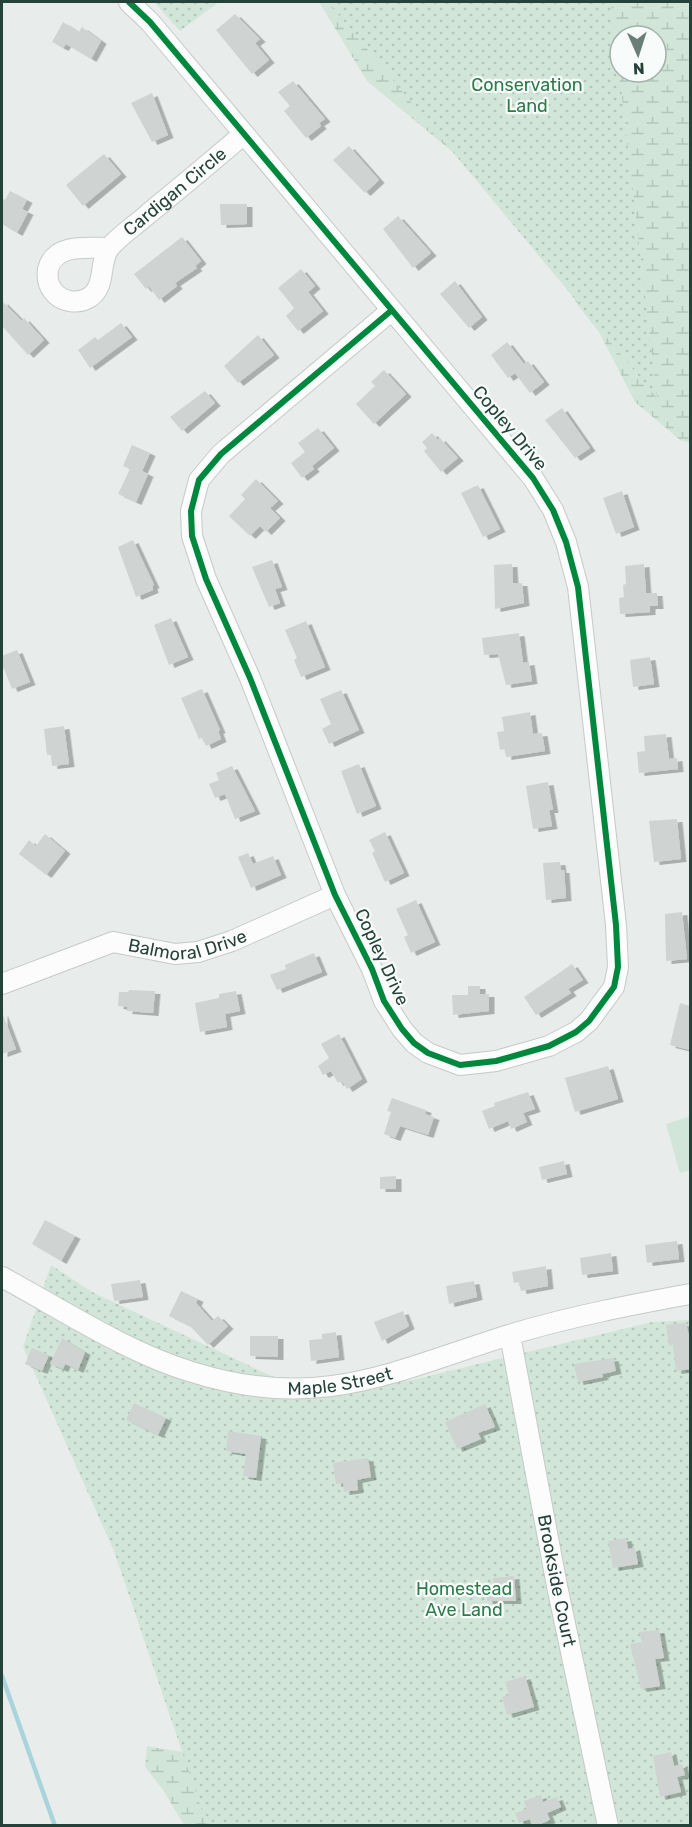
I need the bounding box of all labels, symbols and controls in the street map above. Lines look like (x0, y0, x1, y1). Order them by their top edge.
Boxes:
north arrow (608, 24, 668, 84)
text: N (633, 59, 645, 78)
park label: Conservation Land (471, 74, 583, 117)
street label: Cardigan Circle (119, 143, 231, 241)
street label: Copley Drive (468, 381, 552, 475)
street label: Copley Drive (350, 905, 414, 1009)
street label: Balmoral Drive (126, 925, 250, 966)
street label: Maple Street (287, 1363, 395, 1400)
street label: Brookside Court (533, 1513, 581, 1649)
park label: Homestead Ave Land (416, 1578, 512, 1621)

